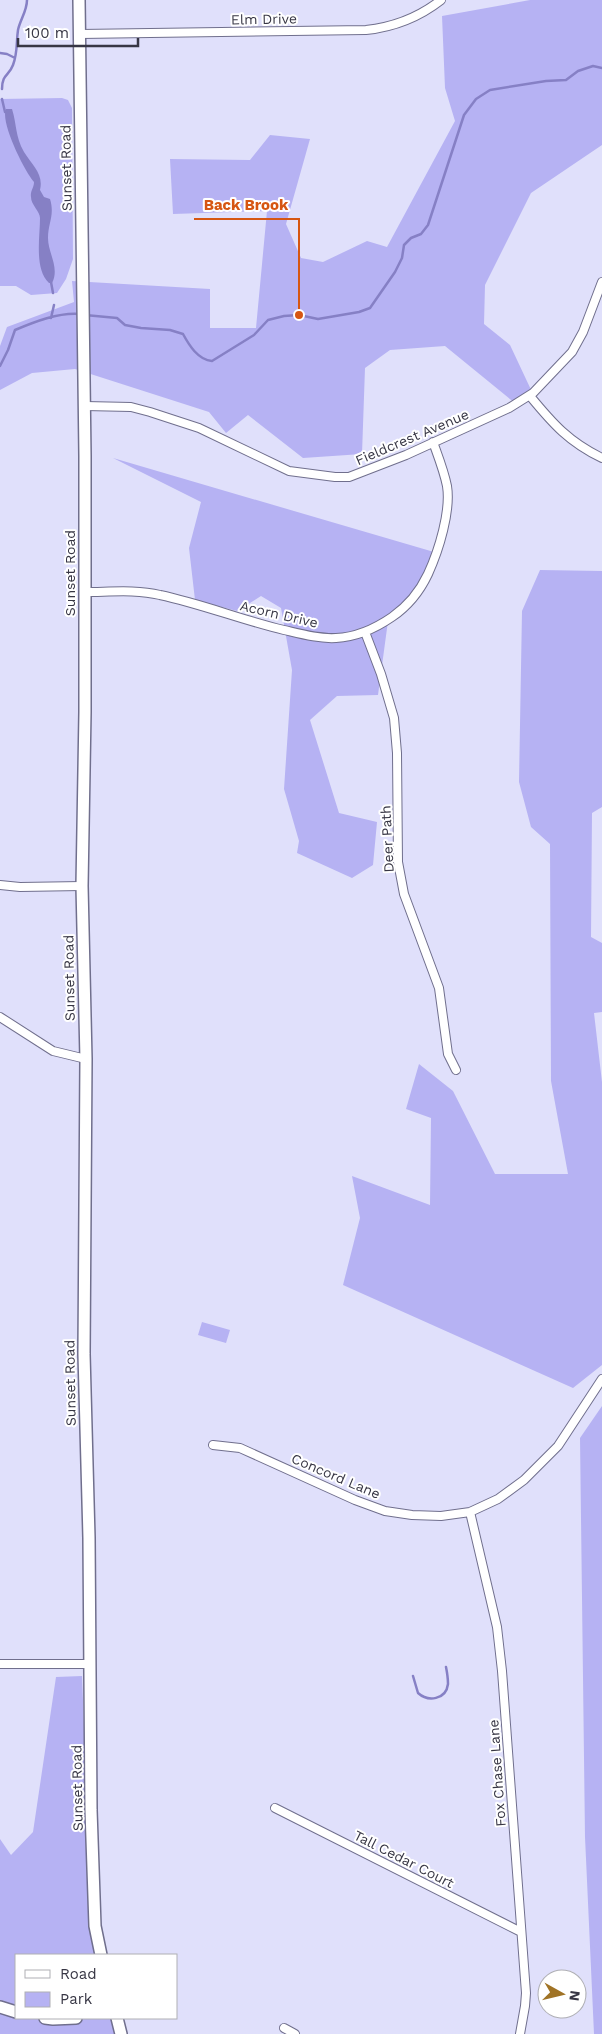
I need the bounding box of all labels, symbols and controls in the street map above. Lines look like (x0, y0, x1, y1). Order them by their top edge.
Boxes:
street label: Elm Drive (231, 10, 297, 28)
scale bar (18, 15, 138, 47)
text: 100 m (25, 24, 69, 42)
street label: Sunset Road (57, 125, 75, 211)
callout: Back Brook (194, 189, 299, 219)
text: Back Brook (204, 196, 289, 214)
street label: Fieldcrest Avenue (353, 406, 471, 468)
street label: Sunset Road (62, 530, 78, 616)
street label: Acorn Drive (239, 597, 319, 631)
street label: Deer Path (377, 805, 397, 873)
street label: Sunset Road (60, 935, 78, 1021)
street label: Sunset Road (61, 1340, 79, 1426)
street label: Concord Lane (289, 1450, 383, 1502)
street label: Fox Chase Lane (485, 1719, 509, 1827)
street label: Sunset Road (68, 1745, 86, 1831)
street label: Tall Cedar Court (351, 1827, 457, 1891)
legend (15, 1954, 178, 2019)
text: Road (60, 1965, 97, 1983)
north arrow (537, 1969, 587, 2019)
text: Park (60, 1990, 93, 2008)
text: N (566, 1990, 584, 2002)

